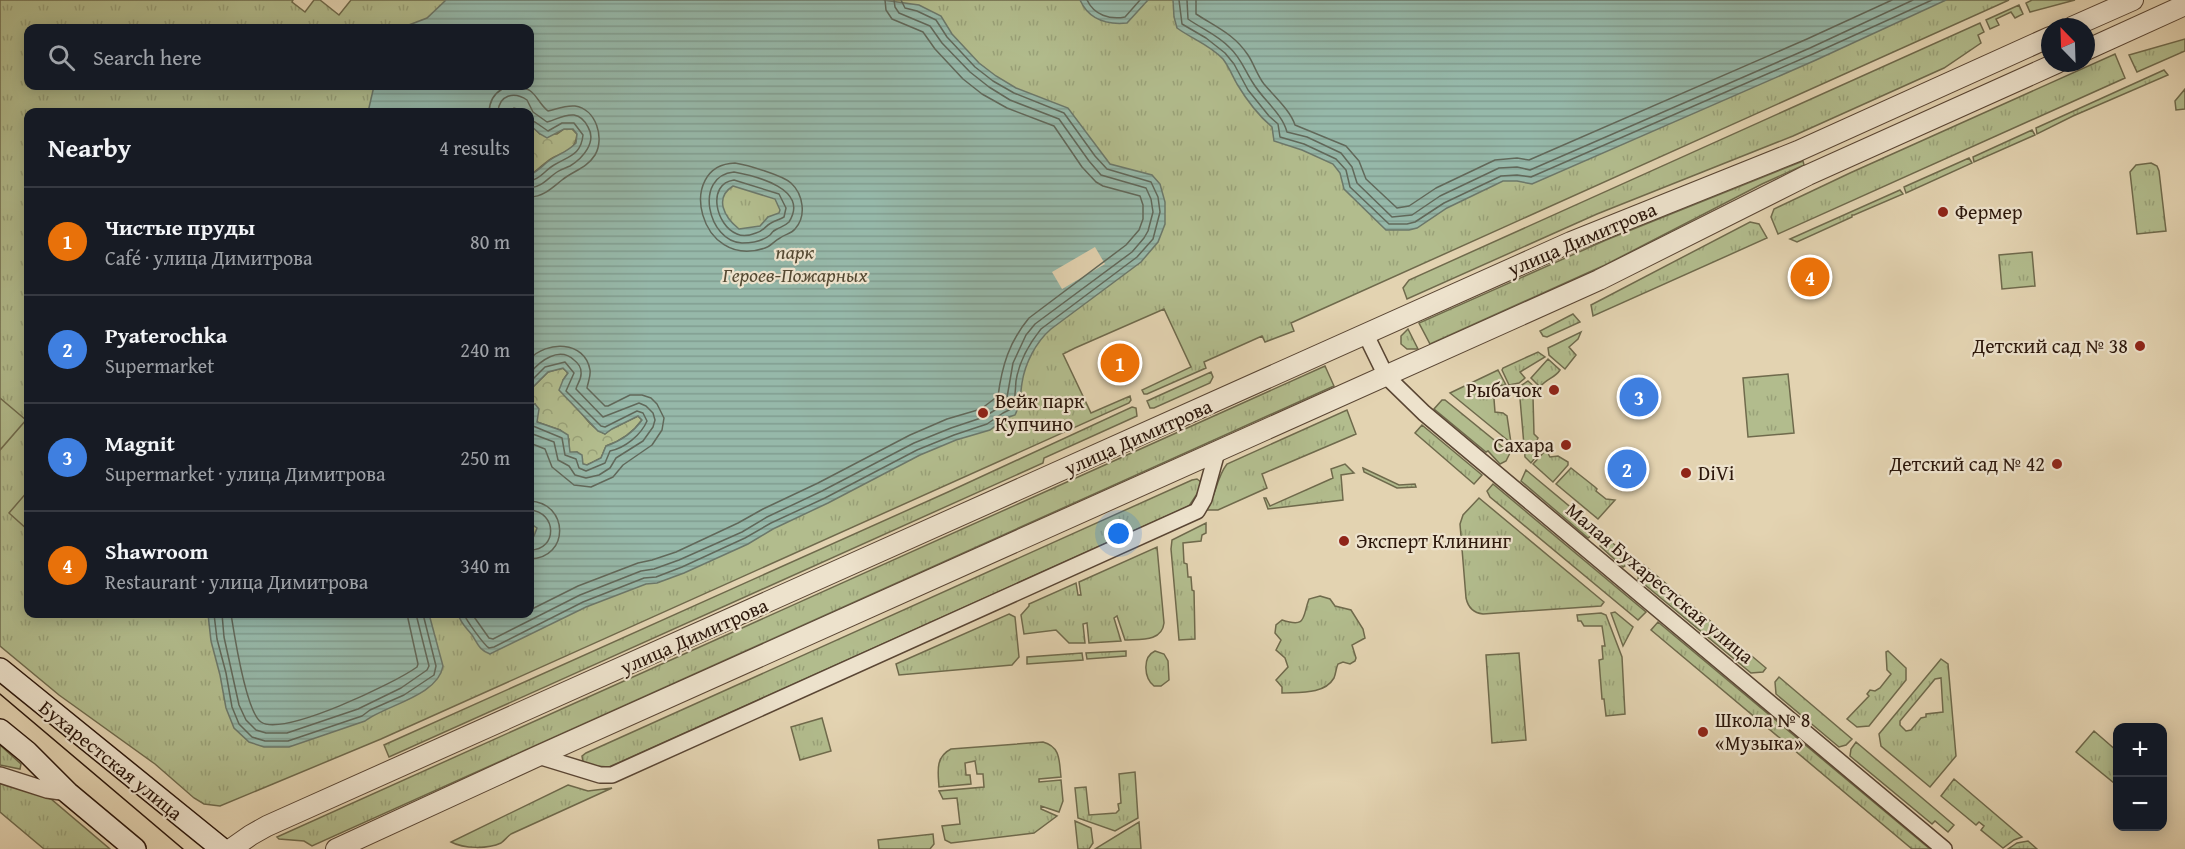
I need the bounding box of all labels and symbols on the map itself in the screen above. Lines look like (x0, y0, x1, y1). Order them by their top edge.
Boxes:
north arrow (2041, 18, 2095, 72)
street label: улица Димитрова (1502, 194, 1661, 283)
place label: Фермер (1955, 197, 2023, 226)
marker: Фермер (1936, 205, 1950, 219)
park label: парк Героев-Пожарных (722, 237, 867, 289)
pin: 4 (1790, 254, 1830, 300)
place label: Детский сад № 38 (1971, 331, 2128, 360)
marker: Детский сад № 38 (2133, 339, 2147, 353)
pin: 1 (1100, 340, 1140, 386)
pin: 3 (1620, 374, 1658, 420)
place label: Рыбачок (1466, 375, 1543, 404)
marker: Рыбачок (1547, 383, 1561, 397)
place label: Вейк парк Купчино (995, 386, 1085, 438)
street label: улица Димитрова (1058, 391, 1217, 483)
marker: Вейк парк Купчино (976, 406, 990, 420)
place label: Сахара (1494, 430, 1554, 459)
marker: Сахара (1559, 438, 1573, 452)
pin: 2 (1608, 446, 1646, 492)
place label: Детский сад № 42 (1888, 449, 2045, 478)
marker: Детский сад № 42 (2050, 457, 2064, 471)
place label: DiVi (1698, 458, 1735, 487)
marker: DiVi (1679, 466, 1693, 480)
street label: Малая Бухарестская улица (1560, 495, 1761, 670)
your location (1104, 519, 1133, 548)
place label: Эксперт Клининг (1356, 526, 1512, 555)
marker: Эксперт Клининг (1337, 534, 1351, 548)
street label: улица Димитрова (614, 590, 773, 682)
street label: Бухарестская улица (33, 693, 190, 827)
place label: Школа № 8 «Музыка» (1715, 705, 1810, 757)
marker: Школа № 8 «Музыка» (1696, 725, 1710, 739)

